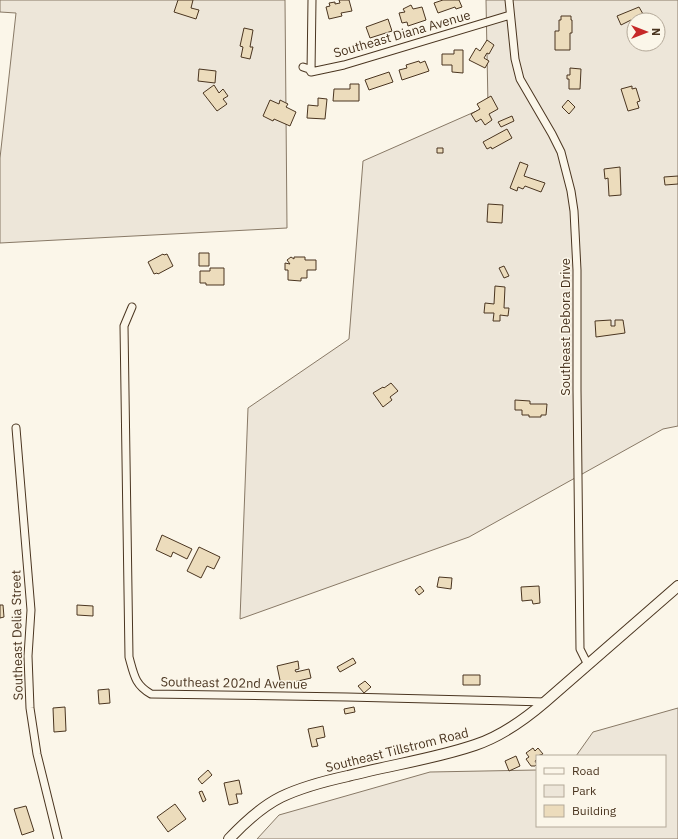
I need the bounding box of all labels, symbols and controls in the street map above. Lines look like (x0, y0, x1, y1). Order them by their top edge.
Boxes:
street label: Southeast Diana Avenue (331, 6, 473, 62)
north arrow (626, 12, 666, 52)
text: N (649, 28, 663, 36)
street label: Southeast Debora Drive (557, 258, 574, 396)
street label: Southeast Delia Street (7, 570, 27, 700)
street label: Southeast 202nd Avenue (160, 673, 308, 693)
street label: Southeast Tillstrom Road (324, 724, 470, 776)
legend (536, 755, 666, 827)
text: Road (572, 763, 600, 778)
text: Park (572, 783, 597, 798)
text: Building (572, 803, 617, 818)

